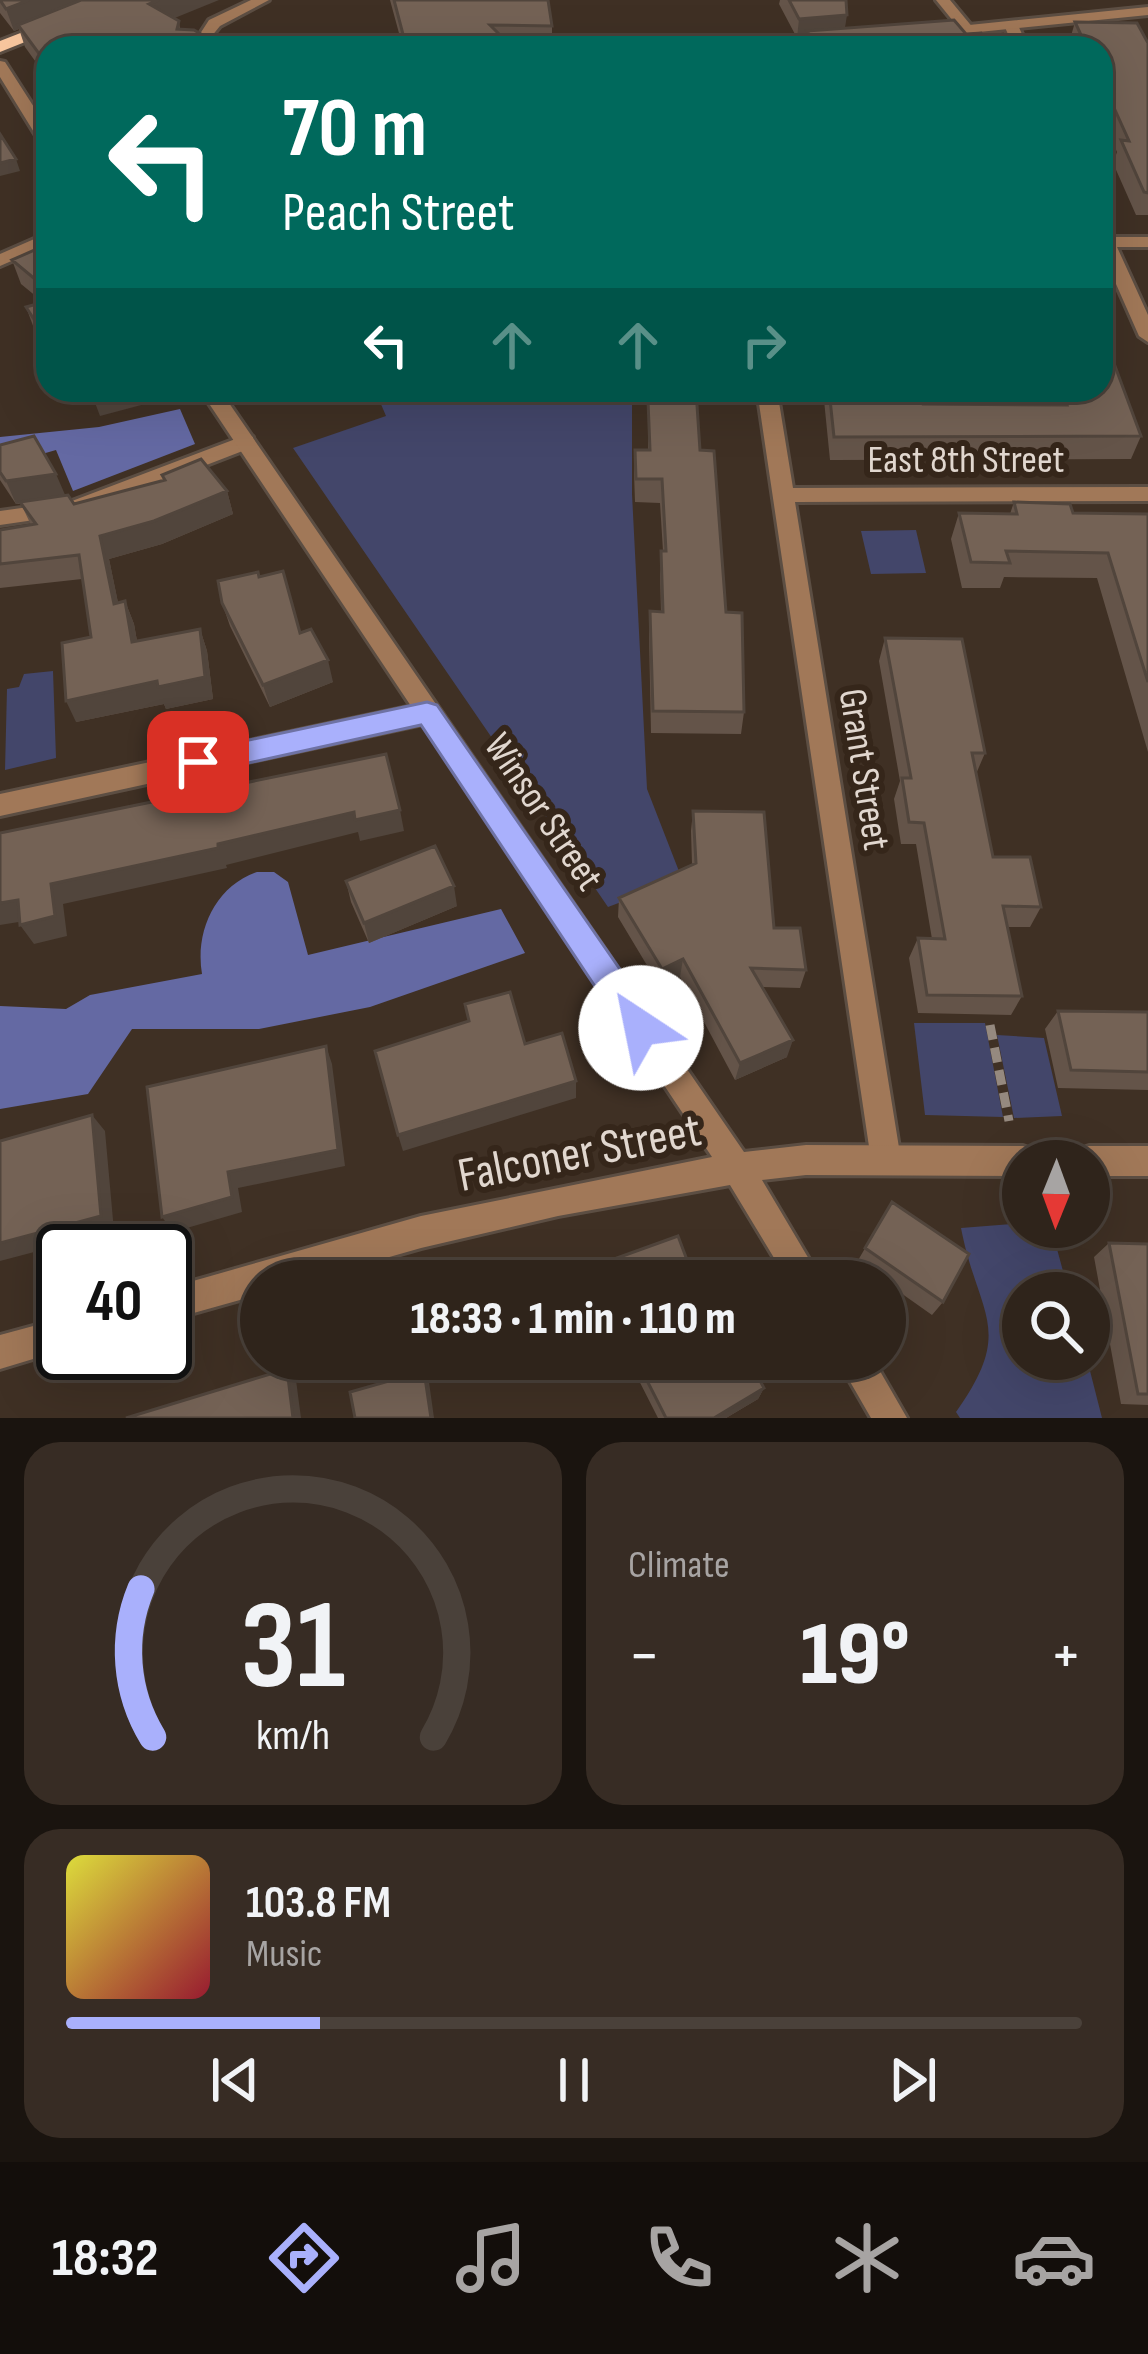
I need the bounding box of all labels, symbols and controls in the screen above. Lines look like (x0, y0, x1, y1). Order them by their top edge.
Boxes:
text: 70 m (282, 79, 427, 180)
icon: left (84, 84, 240, 240)
text: Peach Street (282, 181, 515, 246)
icon: left (353, 312, 419, 378)
icon: ahead (479, 312, 545, 378)
icon: ahead (605, 312, 671, 378)
icon: right (731, 312, 797, 378)
street label: East 8th Street (868, 437, 1064, 484)
street label: Grant Street (828, 685, 899, 853)
pin (147, 711, 249, 813)
street label: Winsor Street (473, 725, 613, 900)
icon: arrive (165, 729, 231, 795)
position arrow (578, 965, 704, 1091)
street label: Falconer Street (453, 1102, 706, 1205)
north arrow (1002, 1140, 1110, 1248)
map controls (1002, 1140, 1110, 1380)
speed limit sign: 40 (36, 1224, 192, 1380)
button: search (1002, 1272, 1110, 1380)
text: 18:33 · 1 min · 110 m (410, 1292, 736, 1347)
text: Climate (628, 1542, 730, 1589)
text: 31 (241, 1574, 345, 1723)
text: 19° (800, 1602, 910, 1710)
text: − (628, 1617, 660, 1696)
text: + (1050, 1617, 1082, 1696)
text: km/h (256, 1709, 330, 1761)
text: 103.8 FM (246, 1876, 391, 1931)
text: Music (246, 1931, 322, 1978)
icon: previous (202, 2047, 268, 2113)
icon: pause (541, 2047, 607, 2113)
icon: next (880, 2047, 946, 2113)
icon: directions (262, 2216, 346, 2300)
icon: music (449, 2216, 533, 2300)
icon: phone (637, 2216, 721, 2300)
icon: climate (825, 2216, 909, 2300)
icon: car (1012, 2216, 1096, 2300)
text: 18:32 (52, 2226, 158, 2291)

